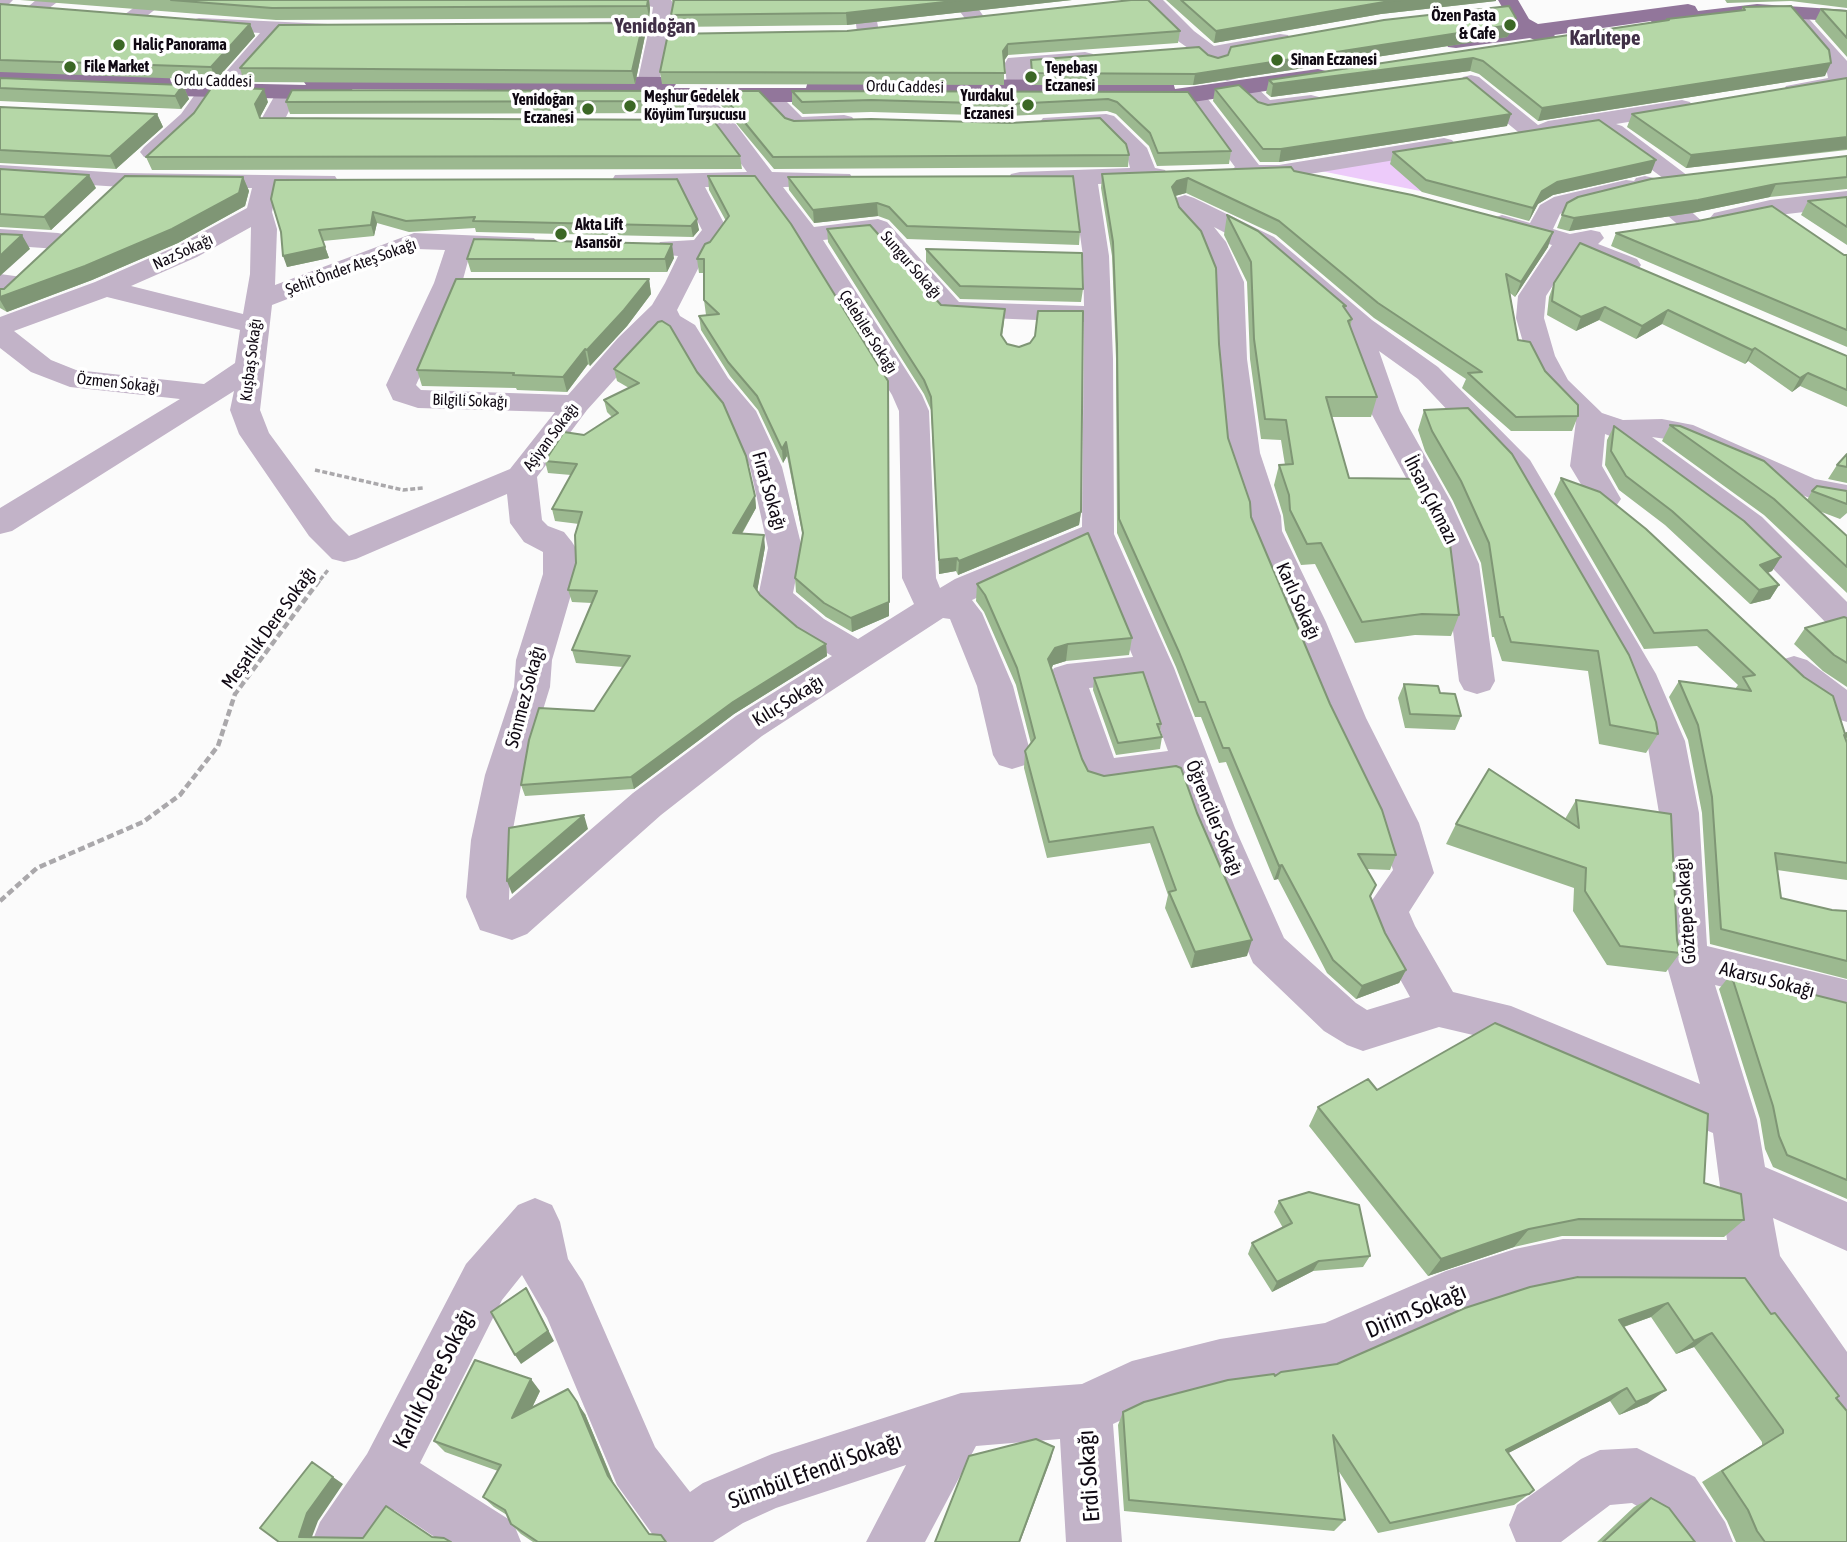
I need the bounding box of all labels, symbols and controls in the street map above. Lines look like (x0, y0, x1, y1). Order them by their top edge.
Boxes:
place label: Özen Pasta & Cafe (1431, 6, 1496, 44)
district label: Yenidoğan (614, 13, 696, 39)
marker: Özen Pasta & Cafe (1502, 17, 1518, 33)
district label: Karlıtepe (1569, 25, 1641, 51)
place label: Haliç Panorama (133, 35, 227, 55)
marker: Haliç Panorama (111, 37, 127, 53)
place label: Sinan Eczanesi (1291, 50, 1377, 70)
marker: Sinan Eczanesi (1269, 52, 1285, 68)
place label: File Market (84, 57, 149, 77)
place label: Tepebaşı Eczanesi (1045, 58, 1098, 96)
marker: File Market (62, 59, 78, 75)
marker: Tepebaşı Eczanesi (1023, 69, 1039, 85)
street label: Ordu Caddesi (174, 71, 252, 91)
street label: Ordu Caddesi (866, 77, 944, 97)
place label: Yurdakul Eczanesi (960, 86, 1014, 124)
place label: Meşhur Gedelek Köyüm Turşucusu (644, 87, 746, 125)
place label: Yenidoğan Eczanesi (512, 90, 574, 128)
marker: Yurdakul Eczanesi (1020, 97, 1036, 113)
marker: Meşhur Gedelek Köyüm Turşucusu (622, 98, 638, 114)
marker: Yenidoğan Eczanesi (580, 101, 596, 117)
place label: Akta Lift Asansör (575, 215, 623, 253)
marker: Akta Lift Asansör (553, 226, 569, 242)
street label: Sungur Sokağı (877, 227, 945, 303)
street label: Naz Sokağı (150, 230, 216, 274)
street label: Şehit Önder Ateş Sokağı (283, 234, 419, 300)
street label: Çelebiler Sokağı (835, 287, 901, 377)
street label: Kuşbaş Sokağı (236, 318, 266, 402)
street label: Özmen Sokağı (76, 369, 160, 397)
street label: Bilgili Sokağı (432, 390, 508, 412)
street label: Aşiyan Sokağı (519, 399, 583, 475)
street label: Fırat Sokağı (747, 449, 791, 533)
street label: İhsan Çıkmazı (1399, 452, 1463, 548)
street label: Karlı Sokağı (1271, 559, 1325, 643)
street label: Meşatlık Dere Sokağı (217, 562, 321, 694)
street label: Sönmez Sokağı (500, 644, 550, 750)
street label: Kılıç Sokağı (748, 670, 828, 732)
street label: Öğrenciler Sokağı (1180, 757, 1248, 879)
street label: Göztepe Sokağı (1671, 857, 1701, 965)
street label: Akarsu Sokağı (1717, 957, 1817, 1003)
street label: Dirim Sokağı (1362, 1278, 1470, 1344)
street label: Karlık Dere Sokağı (387, 1305, 481, 1453)
street label: Sümbül Efendi Sokağı (725, 1427, 905, 1515)
street label: Erdi Sokağı (1072, 1429, 1106, 1523)

